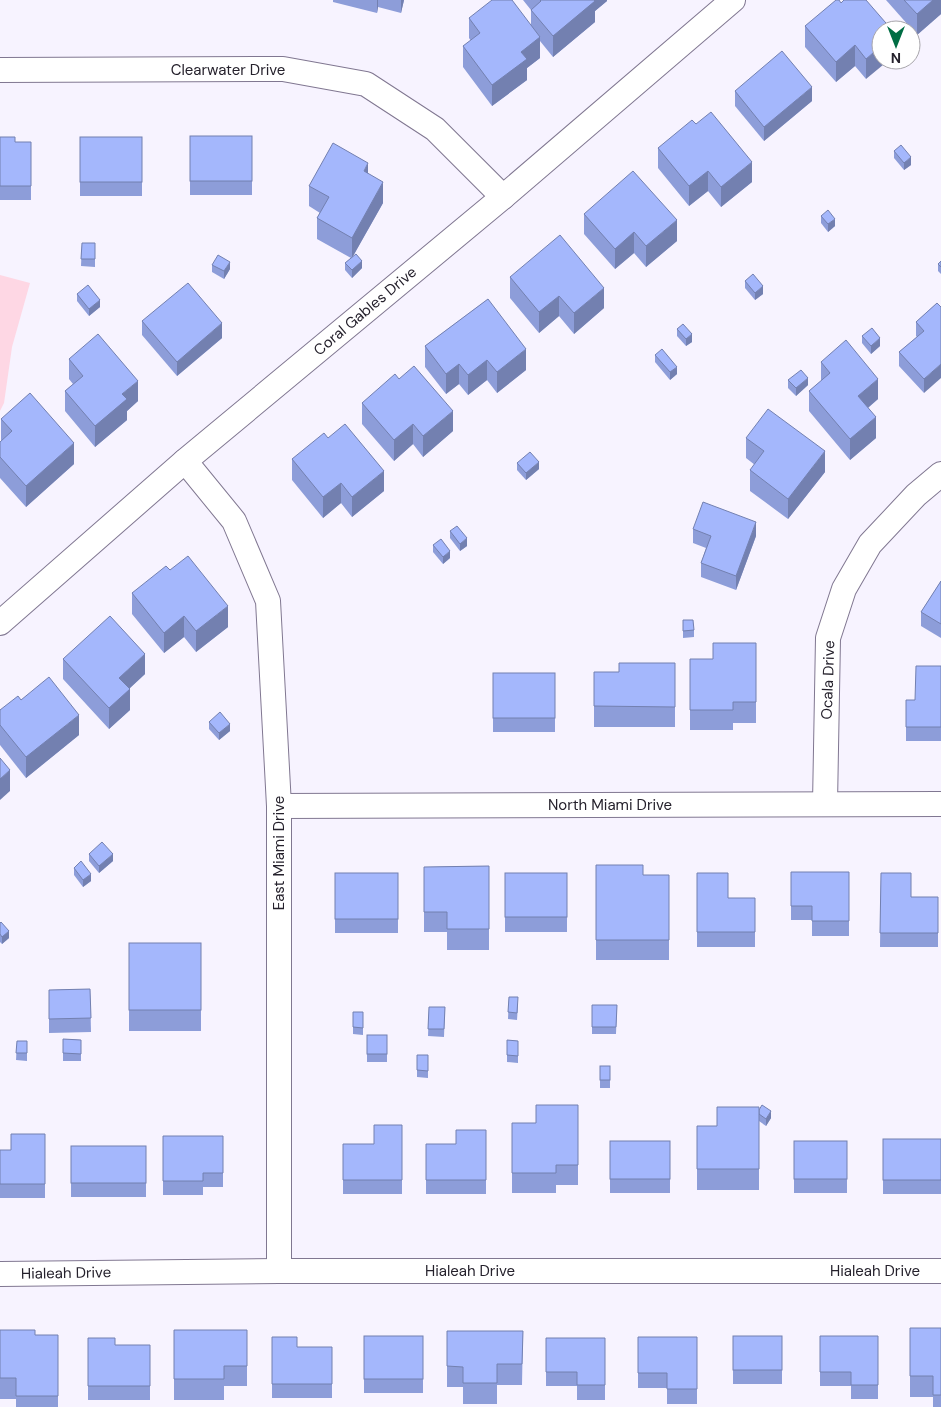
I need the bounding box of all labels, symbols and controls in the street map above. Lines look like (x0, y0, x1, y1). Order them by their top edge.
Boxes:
north arrow (871, 20, 921, 70)
text: N (891, 49, 901, 67)
street label: Clearwater Drive (171, 60, 285, 80)
street label: Coral Gables Drive (309, 262, 421, 360)
street label: Ocala Drive (817, 640, 839, 720)
street label: North Miami Drive (548, 795, 672, 815)
street label: East Miami Drive (269, 796, 289, 910)
street label: Hialeah Drive (425, 1261, 515, 1281)
street label: Hialeah Drive (830, 1261, 920, 1281)
street label: Hialeah Drive (21, 1262, 111, 1284)

